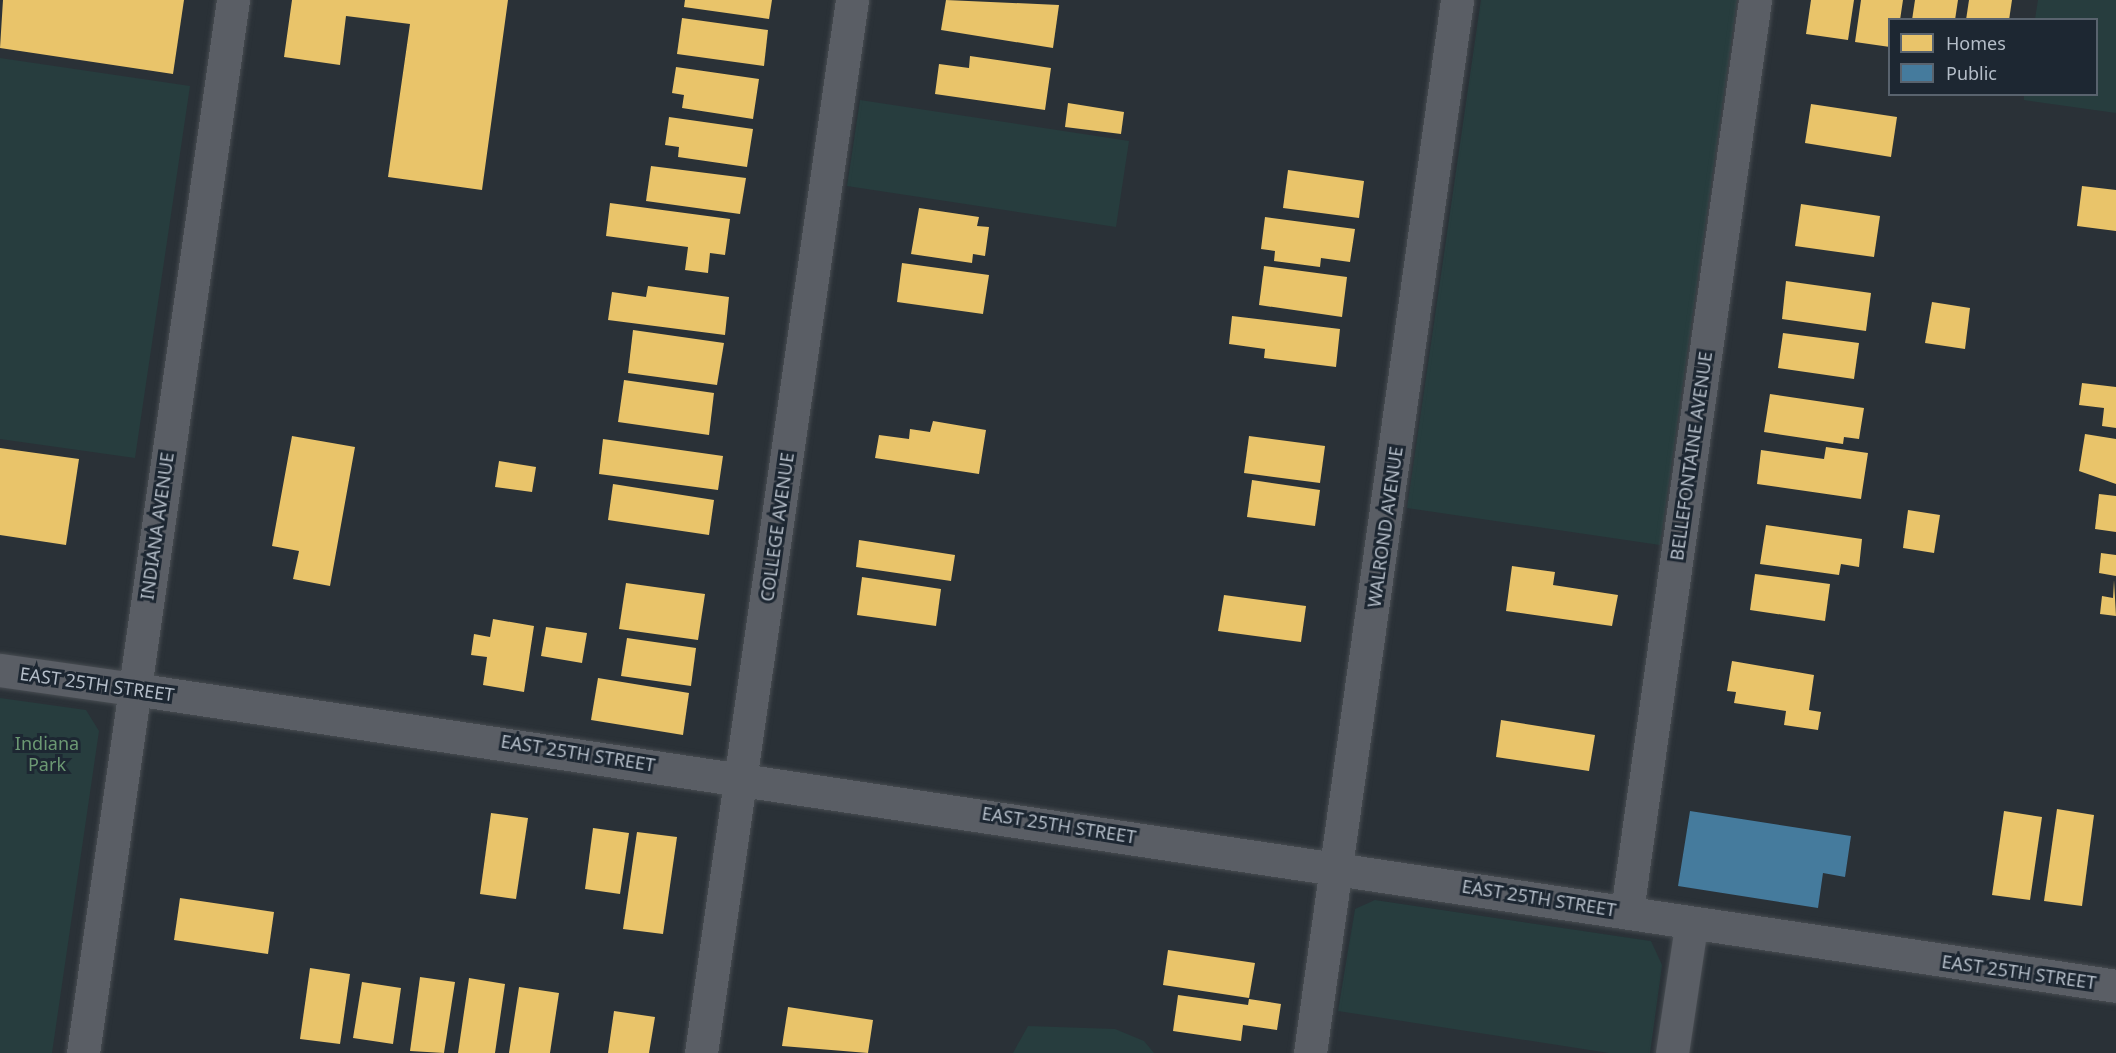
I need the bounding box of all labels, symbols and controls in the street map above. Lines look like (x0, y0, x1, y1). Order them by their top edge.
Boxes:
legend (1888, 18, 2098, 96)
text: Homes (1946, 31, 2006, 55)
text: Public (1946, 61, 1997, 85)
street label: BELLEFONTAINE AVENUE (1666, 350, 1716, 562)
street label: WALROND AVENUE (1363, 445, 1407, 609)
street label: INDIANA AVENUE (136, 451, 178, 601)
street label: COLLEGE AVENUE (756, 451, 798, 603)
street label: EAST 25TH STREET (18, 662, 176, 706)
street label: EAST 25TH STREET (499, 730, 657, 776)
park label: Indiana Park (15, 733, 79, 776)
street label: EAST 25TH STREET (980, 802, 1138, 848)
street label: EAST 25TH STREET (1460, 875, 1618, 921)
street label: EAST 25TH STREET (1940, 950, 2098, 994)

